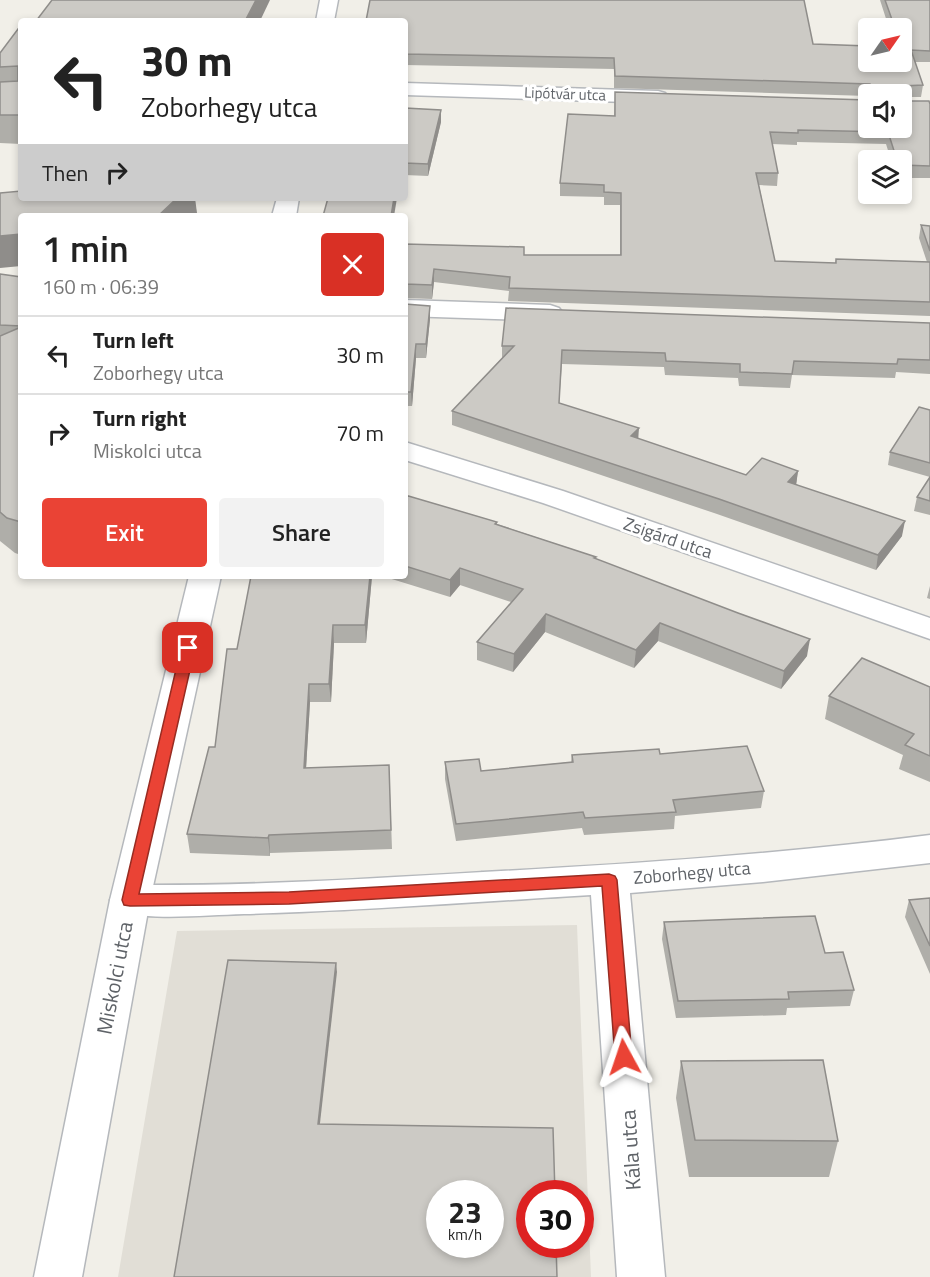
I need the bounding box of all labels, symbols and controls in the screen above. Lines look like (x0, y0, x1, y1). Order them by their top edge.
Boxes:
north arrow (858, 18, 912, 72)
map controls (858, 18, 912, 204)
text: 30 m (141, 28, 233, 92)
icon: left (42, 42, 120, 120)
street label: Lipótvár utca (524, 81, 607, 106)
button: sound (858, 84, 912, 138)
text: Zoborhegy utca (141, 86, 317, 127)
button: layers (858, 150, 912, 204)
text: Then (42, 156, 88, 190)
icon: right (100, 156, 133, 189)
text: 1 min (42, 221, 129, 276)
button: close (321, 233, 384, 296)
text: 160 m · 06:39 (42, 271, 159, 302)
text: Turn left (93, 323, 174, 357)
text: 30 m (336, 338, 384, 372)
icon: left (42, 339, 75, 372)
text: Zoborhegy utca (93, 357, 224, 388)
text: Turn right (93, 401, 187, 435)
text: 70 m (336, 416, 384, 450)
icon: right (42, 417, 75, 450)
text: Miskolci utca (93, 435, 202, 466)
button: Exit (42, 498, 207, 567)
button: Share (219, 498, 384, 567)
street label: Zsigárd utca (620, 510, 716, 565)
pin (162, 622, 213, 673)
icon: arrive (171, 631, 204, 664)
street label: Zoborhegy utca (632, 854, 752, 891)
street label: Miskolci utca (87, 918, 141, 1037)
position arrow (592, 1025, 656, 1089)
street label: Kála utca (611, 1108, 649, 1191)
speed limit sign: 30 (516, 1180, 594, 1258)
text: 23 (448, 1189, 482, 1235)
text: km/h (448, 1223, 482, 1246)

